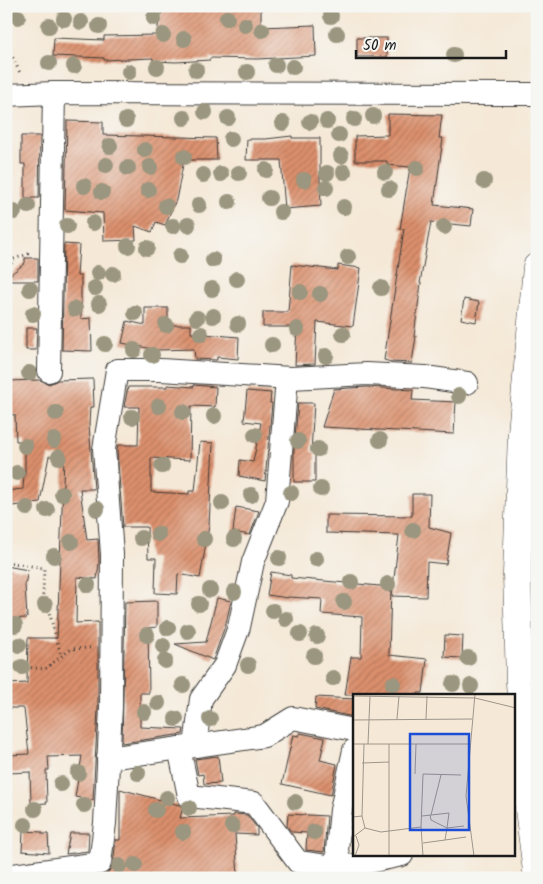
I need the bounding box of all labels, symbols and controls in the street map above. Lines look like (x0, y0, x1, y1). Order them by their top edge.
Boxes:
scale bar (356, 28, 506, 60)
text: 50 m (363, 34, 397, 58)
inset map (353, 694, 516, 856)

